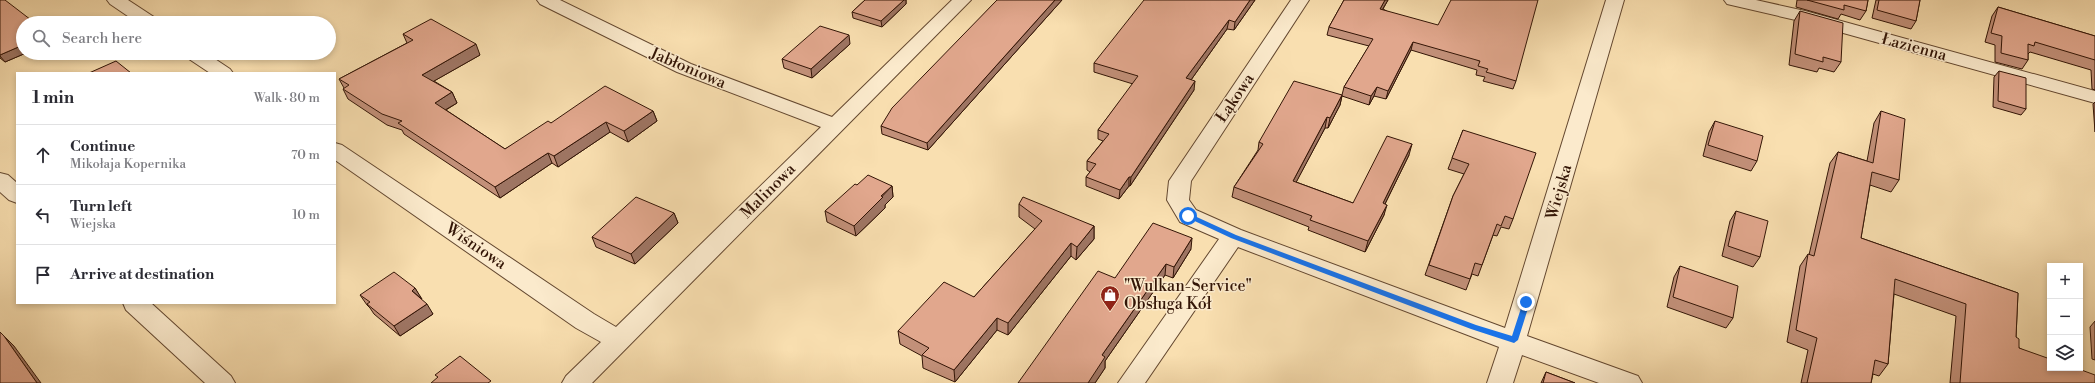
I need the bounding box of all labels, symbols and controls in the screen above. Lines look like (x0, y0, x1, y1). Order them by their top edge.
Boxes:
search box (16, 16, 336, 60)
icon: search (30, 27, 52, 49)
text: Search here (62, 29, 142, 48)
street label: Łazienna (1879, 29, 1950, 66)
street label: Jabłoniowa (646, 43, 730, 93)
street label: Łąkowa (1211, 69, 1259, 126)
text: 1 min (32, 87, 74, 109)
text: Walk · 80 m (254, 90, 320, 106)
text: Continue (70, 137, 135, 156)
icon: ahead (32, 144, 54, 166)
text: 70 m (291, 147, 320, 163)
text: Mikołaja Kopernika (70, 156, 186, 172)
street label: Malinowa (736, 159, 800, 223)
street label: Wiejska (1541, 161, 1577, 223)
text: Turn left (70, 197, 132, 216)
icon: left (32, 204, 54, 226)
text: 10 m (292, 207, 320, 223)
route start (1179, 207, 1197, 225)
text: Wiejska (70, 216, 116, 232)
street label: Wiśniowa (441, 218, 511, 274)
map controls (2047, 263, 2083, 371)
button: + (2047, 263, 2083, 299)
icon: arrive (32, 264, 54, 286)
text: Arrive at destination (70, 265, 214, 284)
place label: "Wulkan-Service" Obsługa Kół (1124, 276, 1252, 314)
shop icon: "Wulkan-Service" Obsługa Kół (1099, 284, 1121, 312)
route end (1517, 293, 1535, 311)
button: − (2047, 299, 2083, 335)
button: layers (2047, 335, 2083, 371)

